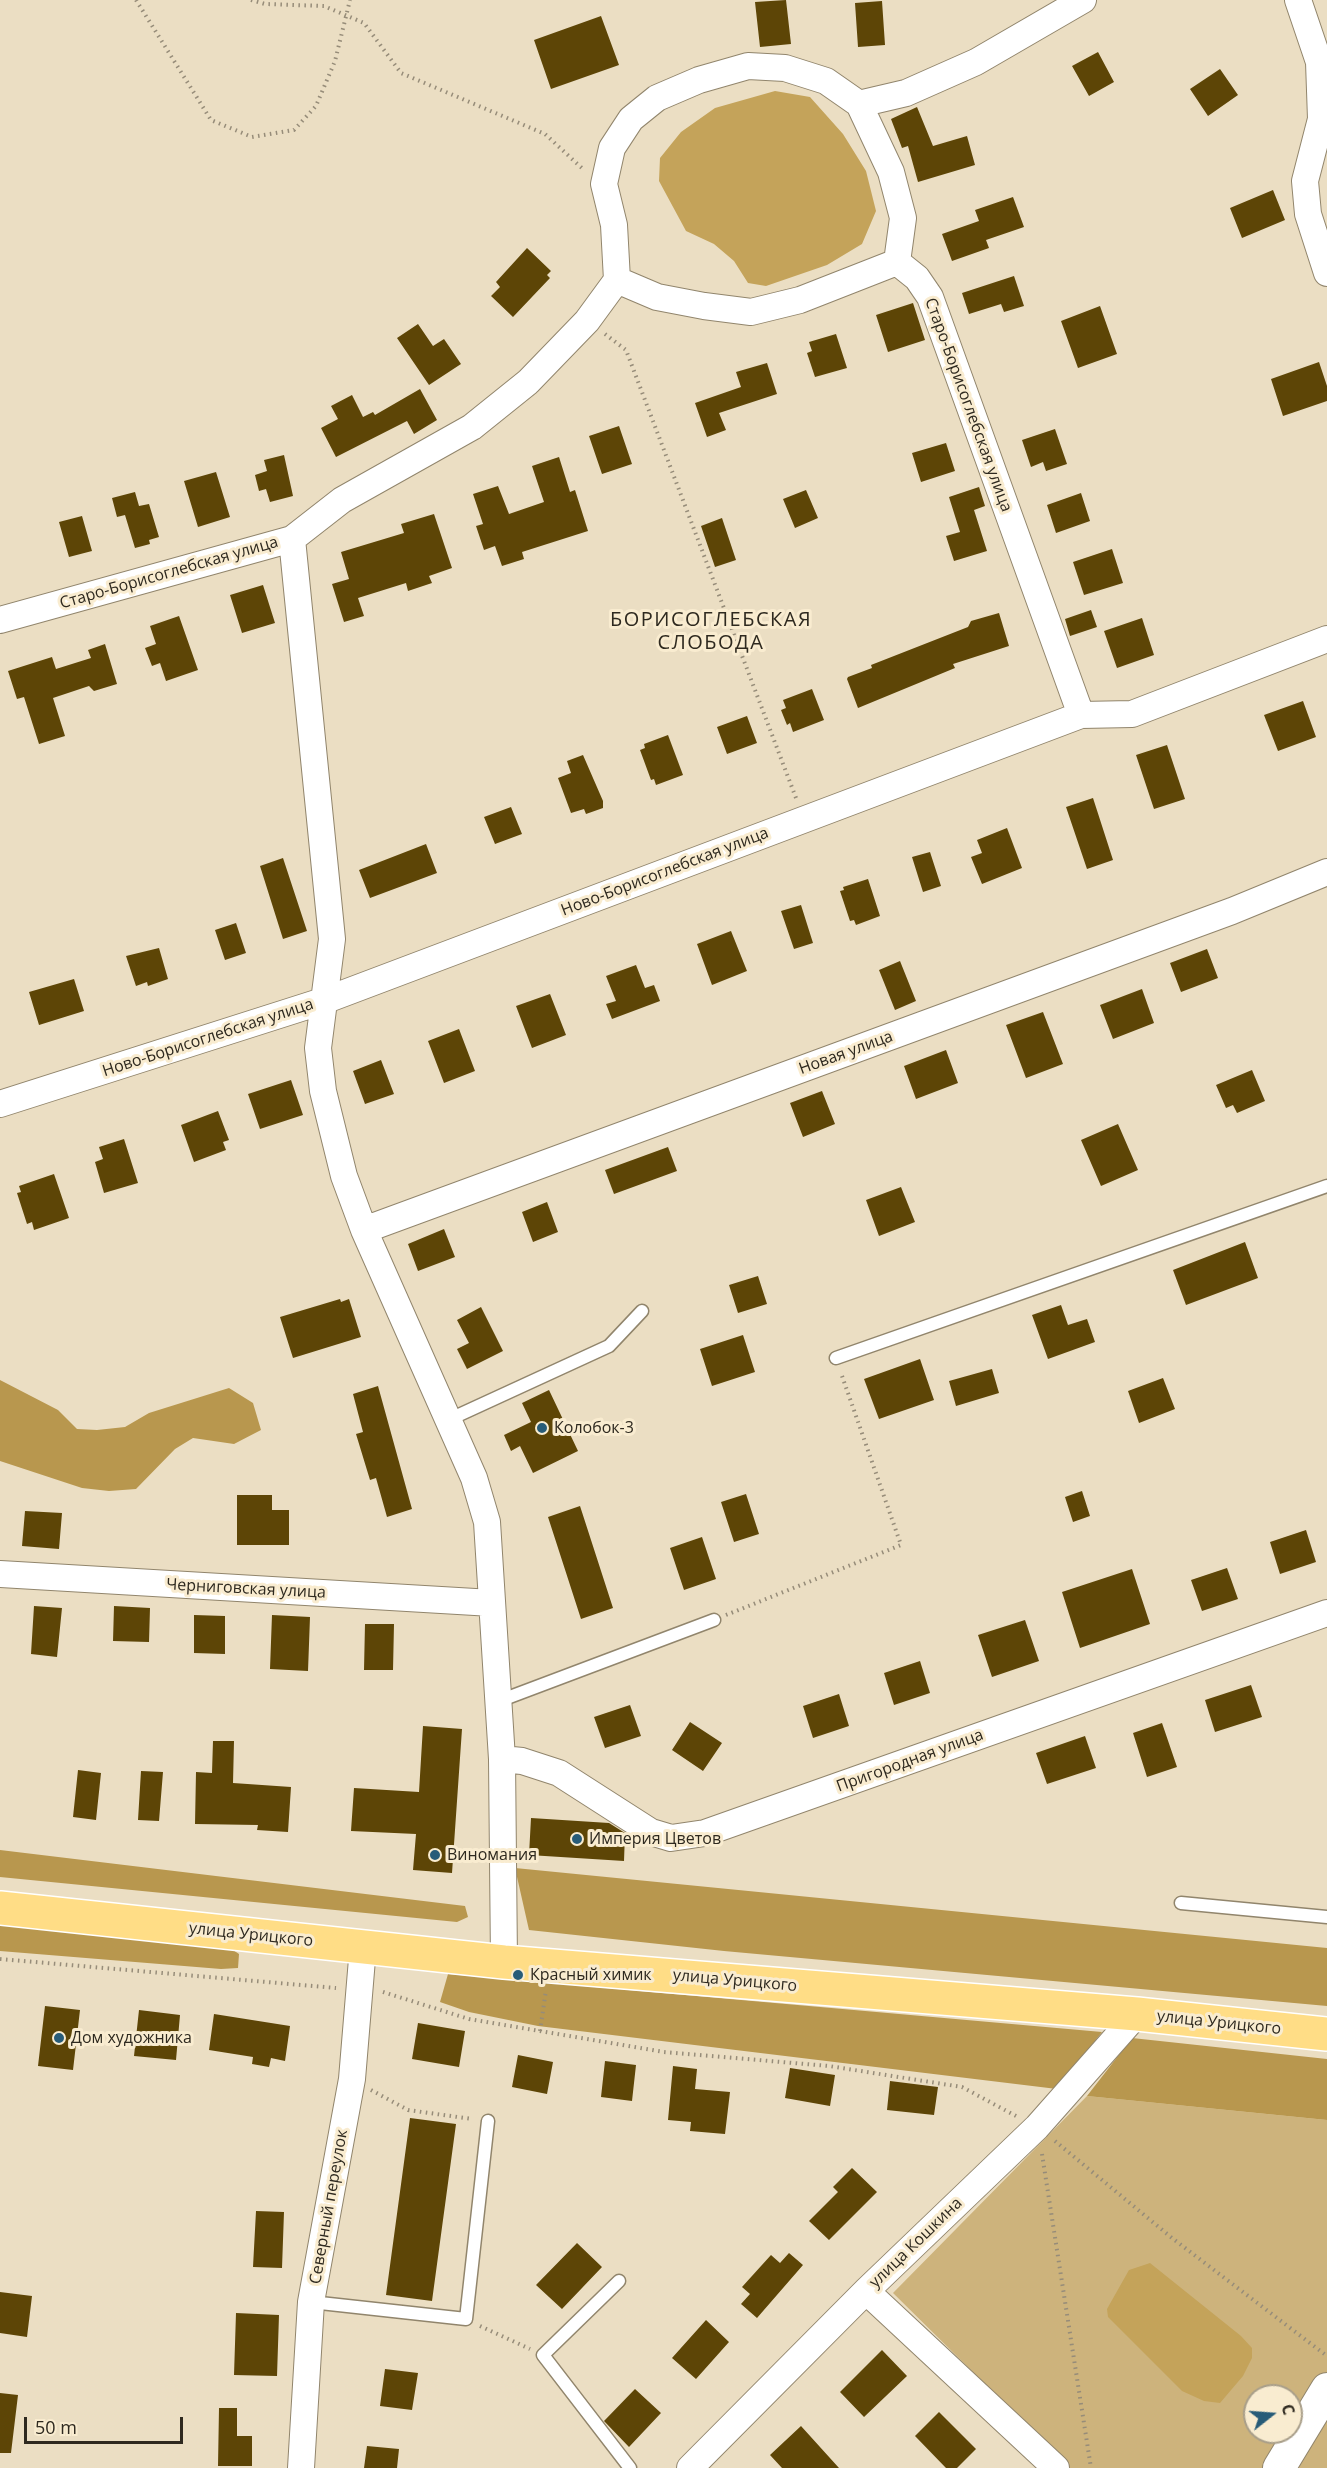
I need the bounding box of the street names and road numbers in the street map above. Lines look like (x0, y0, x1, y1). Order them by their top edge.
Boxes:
street label: Старо-Борисоглебская улица (920, 295, 1016, 515)
street label: Старо-Борисоглебская улица (58, 533, 280, 613)
street label: Ново-Борисоглебская улица (559, 823, 771, 921)
street label: Ново-Борисоглебская улица (100, 995, 316, 1081)
street label: Новая улица (796, 1027, 896, 1079)
street label: Черниговская улица (166, 1575, 326, 1603)
street label: Пригородная улица (834, 1725, 986, 1797)
street label: улица Урицкого (188, 1919, 314, 1951)
street label: улица Урицкого (672, 1966, 798, 1996)
street label: улица Урицкого (1156, 2007, 1282, 2039)
street label: Северный переулок (306, 2128, 352, 2286)
street label: улица Кошкина (866, 2194, 966, 2292)

